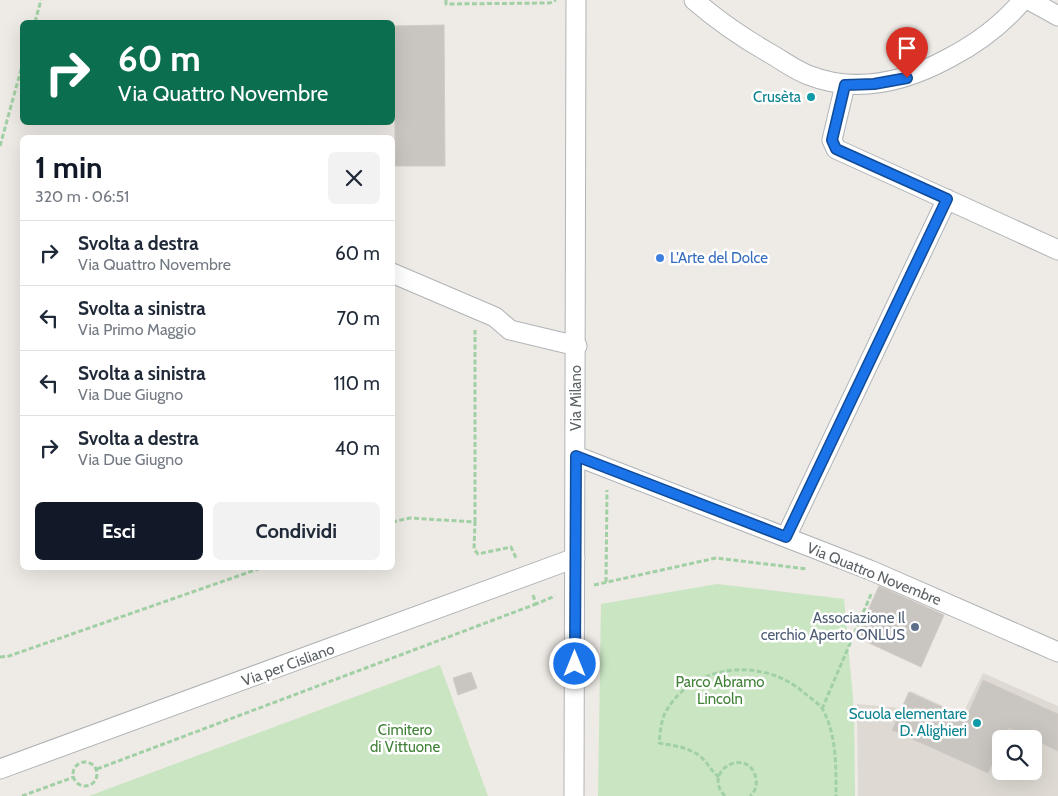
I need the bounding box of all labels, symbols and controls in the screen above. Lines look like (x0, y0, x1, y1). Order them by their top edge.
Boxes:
pin (886, 27, 928, 78)
icon: arrive (893, 34, 921, 62)
text: 60 m (118, 37, 201, 80)
icon: right (35, 40, 100, 105)
text: Via Quattro Novembre (118, 80, 328, 107)
place label: Crusèta (753, 88, 802, 106)
marker: Crusèta (805, 91, 817, 103)
text: 1 min (35, 149, 103, 186)
button: close (328, 152, 380, 204)
text: 320 m · 06:51 (35, 187, 129, 206)
text: Svolta a destra (78, 232, 199, 255)
icon: right (35, 239, 63, 267)
text: 60 m (335, 242, 380, 265)
place label: L'Arte del Dolce (670, 249, 768, 267)
marker: L'Arte del Dolce (654, 252, 666, 264)
text: Via Quattro Novembre (78, 255, 231, 274)
text: Svolta a sinistra (78, 297, 206, 320)
icon: left (35, 304, 63, 332)
text: 70 m (336, 307, 380, 330)
text: Via Primo Maggio (78, 320, 196, 339)
text: Svolta a sinistra (78, 362, 206, 385)
street label: Via Milano (567, 365, 585, 431)
icon: left (35, 369, 63, 397)
text: 110 m (333, 372, 380, 395)
text: Via Due Giugno (78, 385, 183, 404)
text: Svolta a destra (78, 427, 199, 450)
icon: right (35, 434, 63, 462)
text: 40 m (335, 437, 380, 460)
text: Via Due Giugno (78, 450, 183, 469)
button: Esci (35, 502, 203, 560)
button: Condividi (213, 502, 380, 560)
street label: Via Quattro Novembre (804, 539, 944, 609)
place label: Associazione Il cerchio Aperto ONLUS (761, 609, 905, 644)
marker: Associazione Il cerchio Aperto ONLUS (909, 621, 921, 633)
position arrow (548, 637, 600, 689)
street label: Via per Cisliano (239, 640, 337, 690)
park label: Parco Abramo Lincoln (675, 673, 765, 708)
place label: Scuola elementare D. Alighieri (849, 705, 967, 740)
marker: Scuola elementare D. Alighieri (971, 717, 983, 729)
park label: Cimitero di Vittuone (370, 721, 440, 756)
map controls (992, 730, 1042, 780)
button: search (992, 730, 1042, 780)

